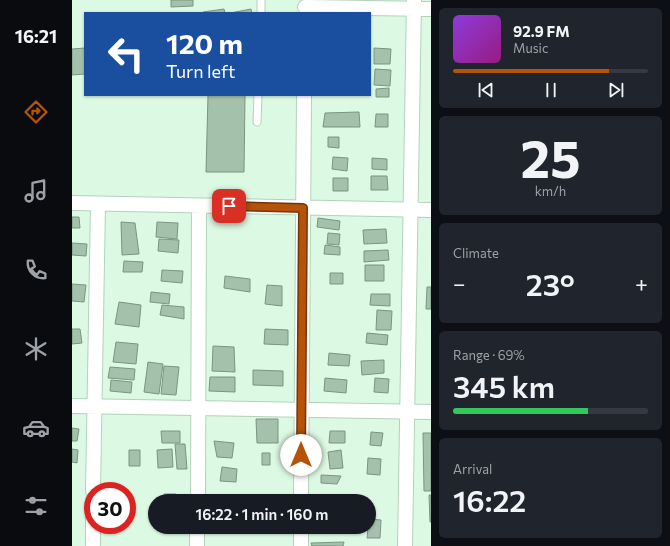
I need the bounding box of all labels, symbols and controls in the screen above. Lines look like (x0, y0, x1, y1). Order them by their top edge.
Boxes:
text: 92.9 FM (513, 22, 570, 40)
text: 16:21 (15, 25, 57, 47)
text: 120 m (166, 26, 243, 60)
icon: left (100, 28, 152, 80)
text: Music (513, 40, 548, 56)
text: Turn left (166, 60, 235, 82)
icon: previous (475, 79, 497, 101)
icon: pause (540, 79, 562, 101)
icon: next (605, 79, 627, 101)
icon: directions (22, 98, 50, 126)
text: 25 (521, 125, 580, 189)
icon: music (22, 177, 50, 205)
text: km/h (535, 183, 566, 199)
pin (212, 189, 246, 223)
icon: arrive (218, 195, 240, 217)
text: Climate (453, 245, 499, 261)
icon: phone (22, 256, 50, 284)
text: 23° (526, 265, 575, 302)
text: − (453, 270, 466, 297)
text: + (635, 270, 648, 297)
icon: climate (22, 335, 50, 363)
text: Range · 69% (453, 347, 525, 363)
text: 345 km (453, 367, 555, 404)
icon: car (22, 414, 50, 442)
position arrow (280, 434, 322, 476)
text: Arrival (453, 461, 492, 477)
text: 16:22 (453, 481, 526, 518)
speed limit sign: 30 (84, 482, 136, 534)
icon: filters (22, 492, 50, 520)
text: 16:22 · 1 min · 160 m (196, 505, 328, 523)

